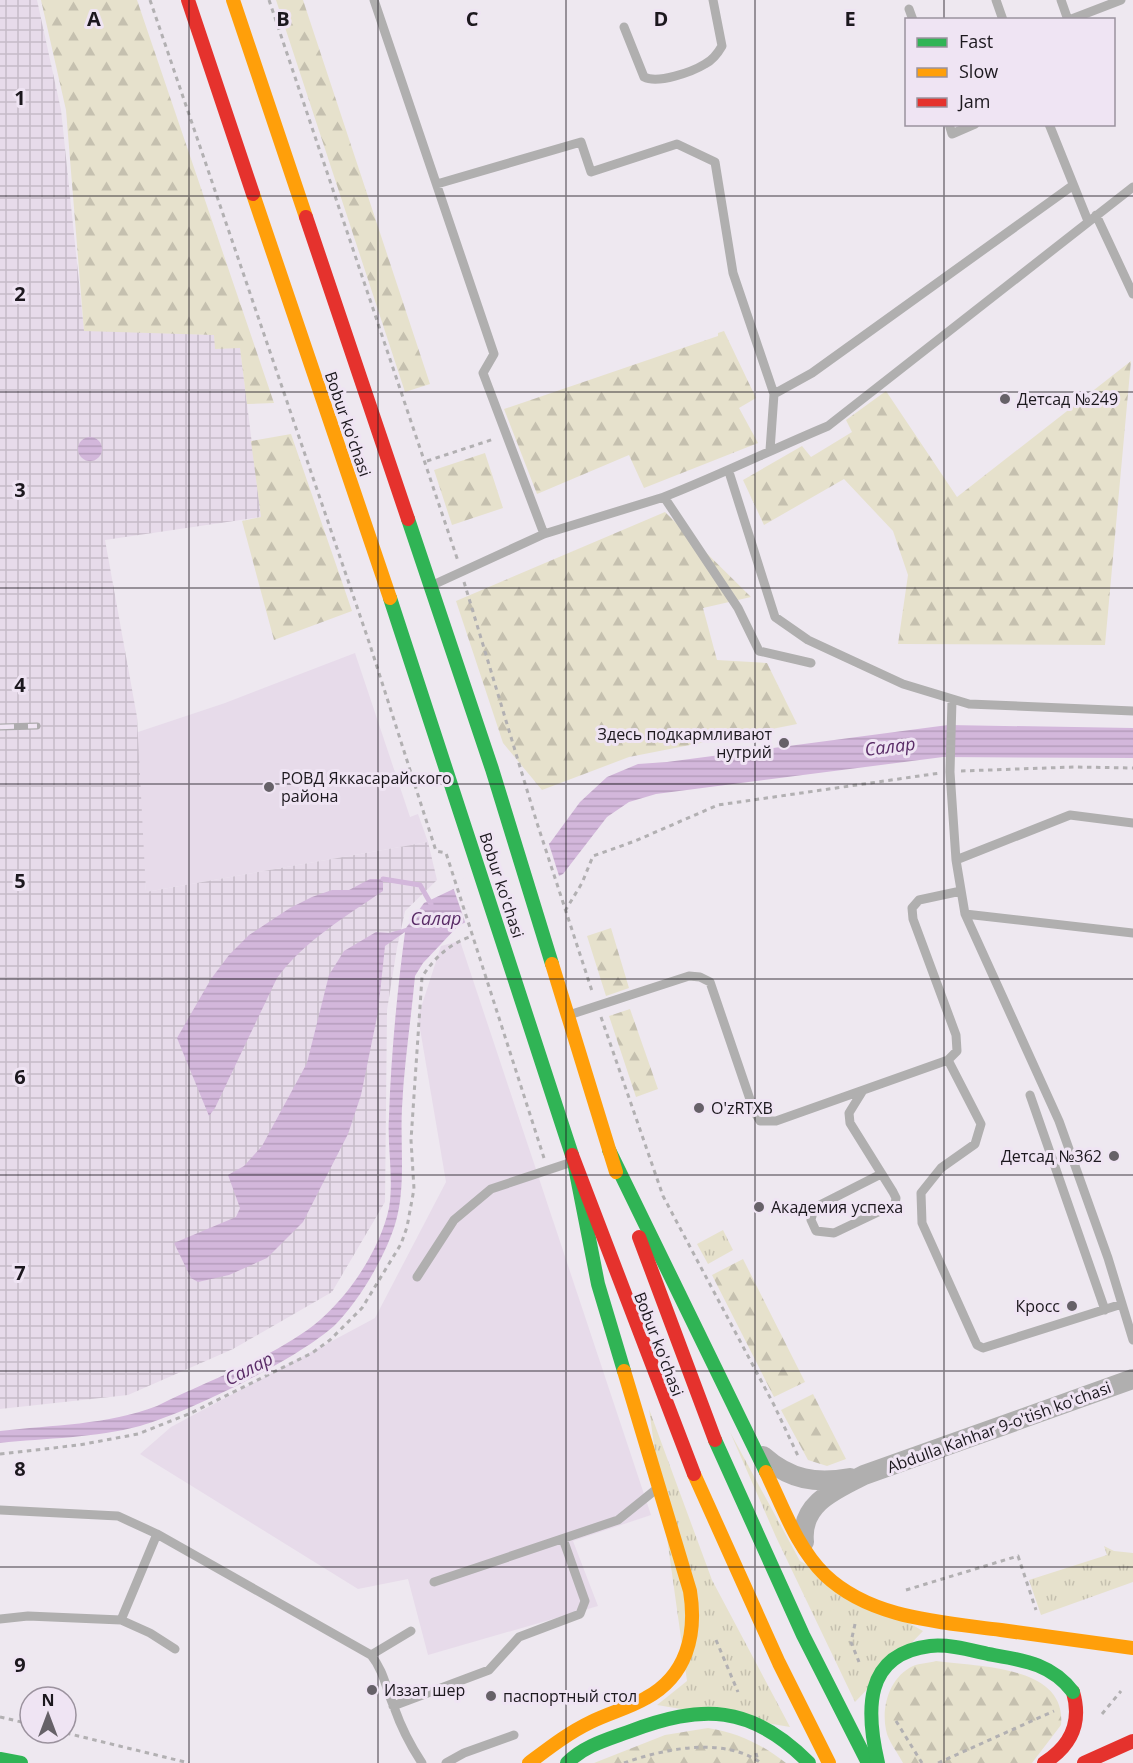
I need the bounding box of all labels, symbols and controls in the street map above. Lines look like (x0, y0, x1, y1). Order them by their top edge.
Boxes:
text: A (87, 5, 101, 32)
text: B (276, 5, 290, 32)
text: C (466, 5, 479, 32)
text: D (654, 5, 668, 32)
text: E (844, 5, 856, 32)
legend (905, 18, 1115, 126)
text: Fast (959, 29, 993, 53)
text: Slow (959, 59, 998, 83)
text: 1 (14, 84, 26, 111)
text: Jam (957, 89, 991, 113)
text: 2 (14, 280, 26, 307)
street label: Bobur ko'chasi (320, 368, 376, 480)
place label: Детсад №249 (1017, 388, 1118, 410)
marker: Детсад №249 (998, 392, 1012, 406)
text: 3 (14, 476, 26, 503)
text: 4 (14, 671, 26, 698)
place label: Здесь подкармливают нутрий (598, 723, 772, 763)
water label: Салар (863, 731, 917, 761)
marker: Здесь подкармливают нутрий (777, 736, 791, 750)
place label: РОВД Яккасарайского района (281, 767, 452, 807)
marker: РОВД Яккасарайского района (262, 780, 276, 794)
street label: Bobur ko'chasi (475, 829, 529, 941)
text: 5 (14, 867, 26, 894)
water label: Салар (410, 906, 462, 930)
text: 6 (14, 1063, 26, 1090)
place label: O'zRTXB (711, 1097, 773, 1119)
marker: O'zRTXB (692, 1101, 706, 1115)
place label: Детсад №362 (1001, 1145, 1102, 1167)
marker: Детсад №362 (1107, 1149, 1121, 1163)
place label: Академия успеха (771, 1196, 903, 1218)
marker: Академия успеха (752, 1200, 766, 1214)
text: 7 (14, 1259, 26, 1286)
street label: Bobur ko'chasi (629, 1289, 689, 1399)
place label: Кросс (1016, 1295, 1060, 1317)
marker: Кросс (1065, 1299, 1079, 1313)
water label: Салар (220, 1346, 277, 1390)
street label: Abdulla Kahhar 9-o'tish ko'chasi (884, 1376, 1114, 1478)
text: 8 (14, 1455, 26, 1482)
text: 9 (14, 1651, 26, 1678)
place label: Иззат шер (384, 1679, 465, 1701)
marker: Иззат шер (365, 1683, 379, 1697)
north arrow (18, 1685, 78, 1745)
place label: паспортный стол (503, 1685, 637, 1707)
text: N (41, 1689, 55, 1711)
marker: паспортный стол (484, 1689, 498, 1703)

